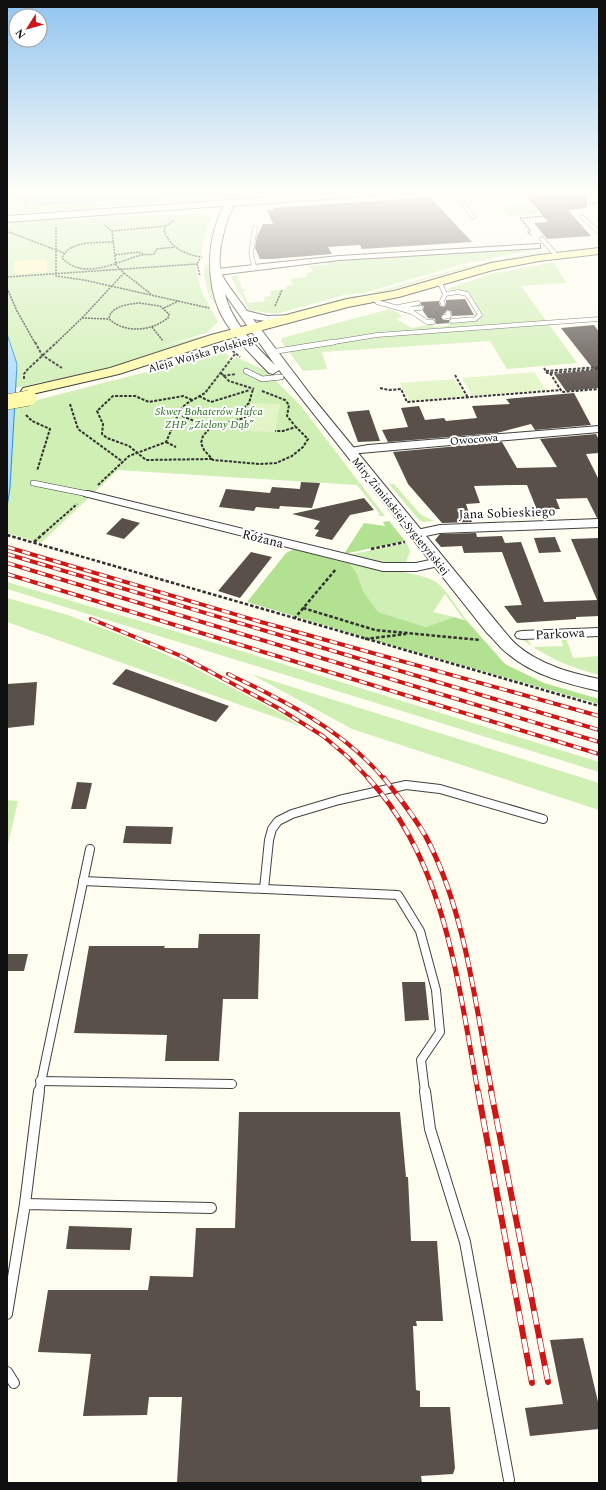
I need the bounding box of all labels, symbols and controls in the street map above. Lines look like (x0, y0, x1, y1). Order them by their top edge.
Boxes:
north arrow (8, 8, 48, 48)
text: N (11, 25, 30, 42)
street label: Aleja Wojska Polskiego (146, 330, 260, 377)
park label: Skwer Bohaterów Hufca ZHP „Zielony Dąb” (155, 403, 263, 433)
street label: Owocowa (449, 429, 499, 450)
street label: Miry Zimińskiej-Sygietyńskiej (347, 454, 454, 579)
street label: Jana Sobieskiego (458, 501, 556, 525)
street label: Różana (240, 524, 286, 554)
street label: Parkowa (535, 623, 586, 645)

